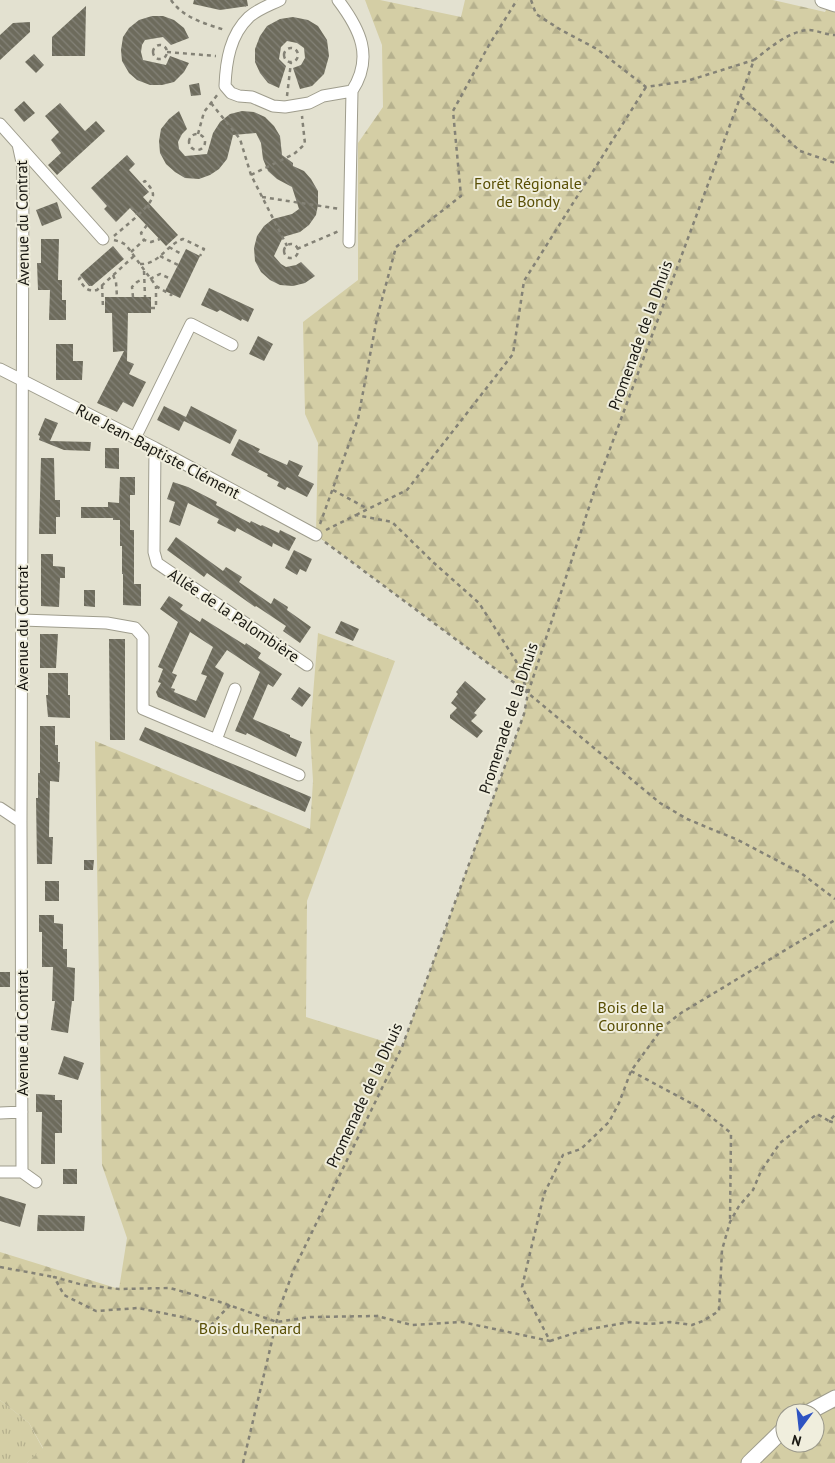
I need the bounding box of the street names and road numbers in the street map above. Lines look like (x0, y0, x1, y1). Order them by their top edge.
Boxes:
street label: Avenue du Contrat (11, 159, 33, 286)
street label: Promenade de la Dhuis (604, 257, 677, 413)
street label: Rue Jean-Baptiste Clément (73, 399, 244, 503)
street label: Avenue du Contrat (12, 564, 32, 691)
street label: Allée de la Palombière (165, 564, 303, 666)
street label: Promenade de la Dhuis (474, 640, 542, 796)
street label: Avenue du Contrat (12, 969, 32, 1096)
street label: Promenade de la Dhuis (322, 1019, 407, 1171)

